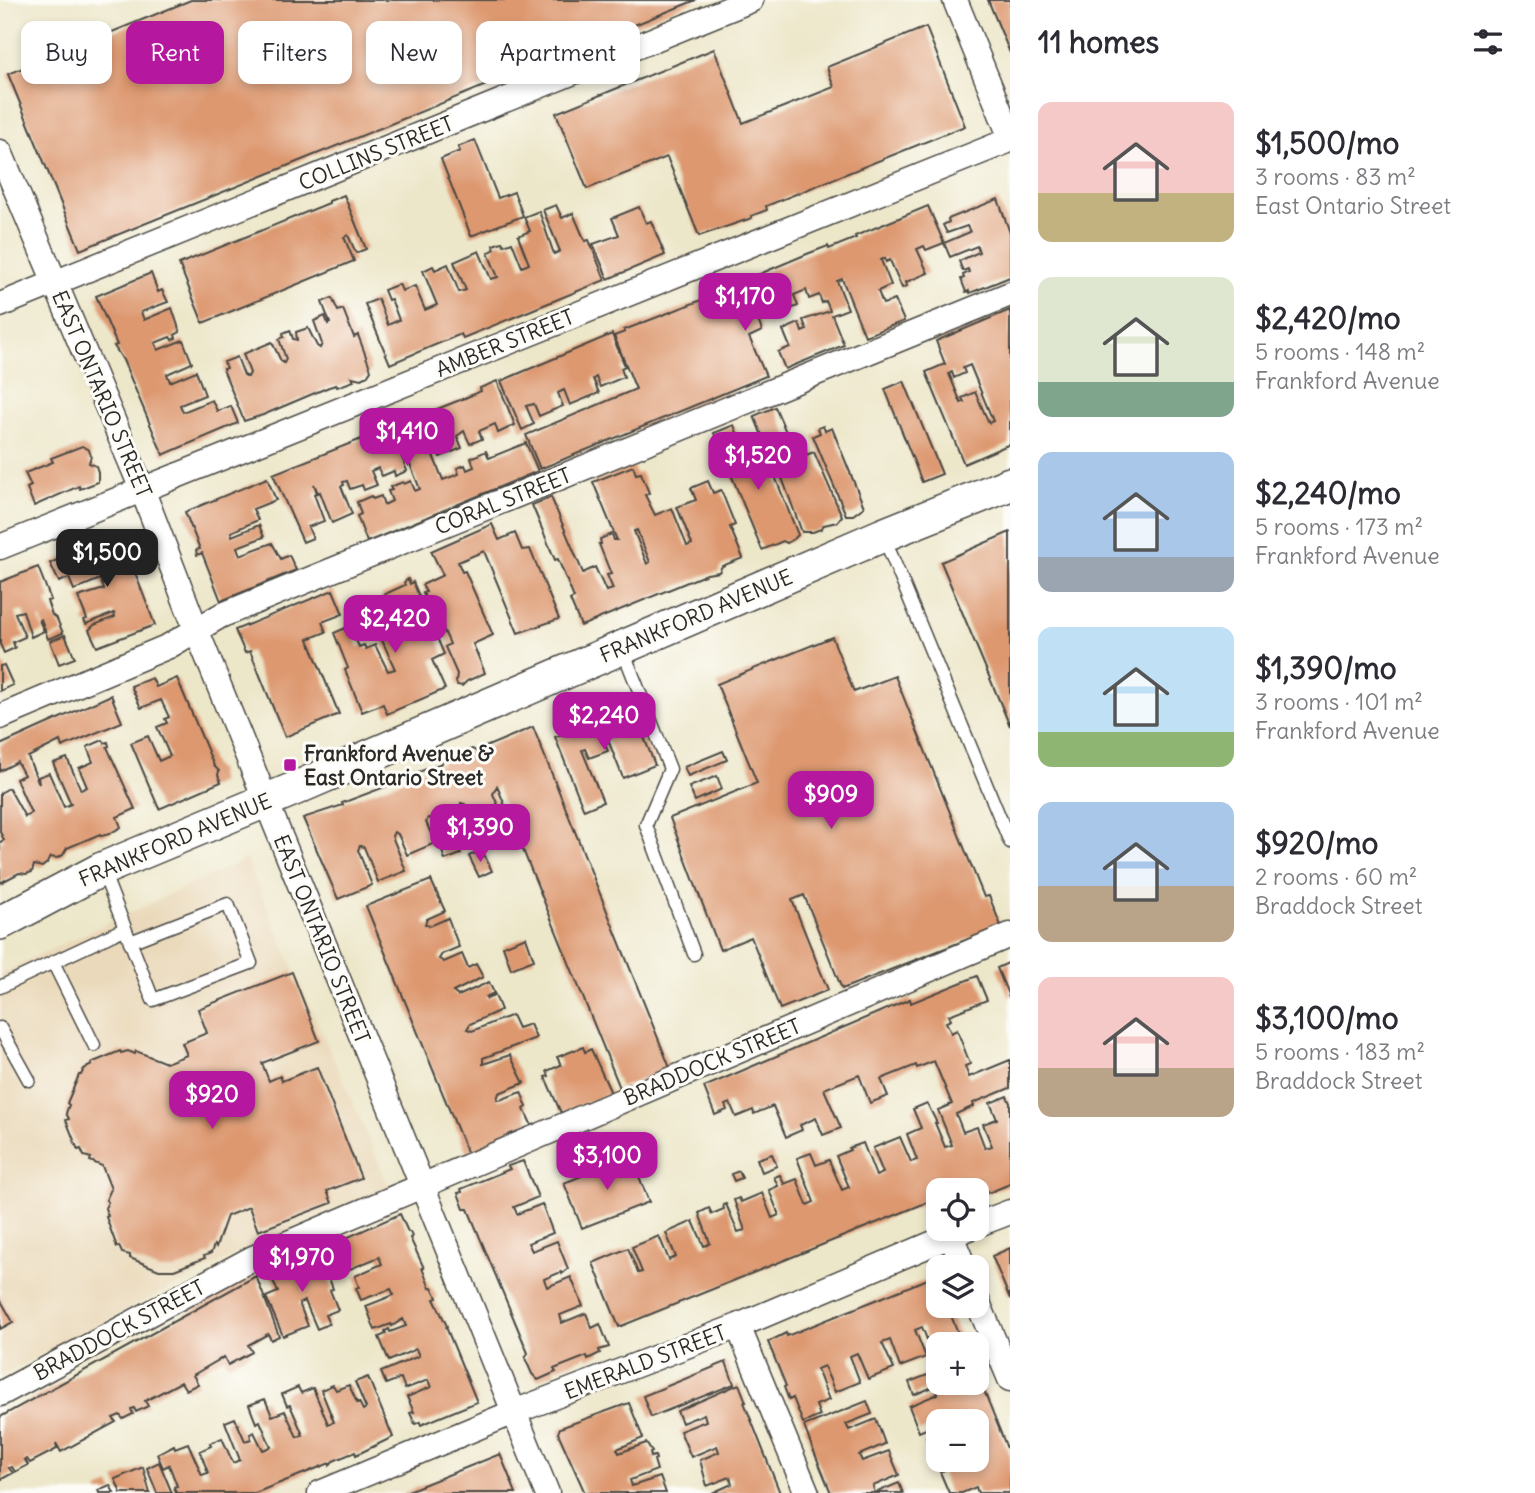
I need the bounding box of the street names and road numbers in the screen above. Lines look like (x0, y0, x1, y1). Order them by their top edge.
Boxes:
street label: COLLINS STREET (295, 110, 457, 196)
street label: EAST ONTARIO STREET (46, 286, 158, 502)
street label: AMBER STREET (432, 303, 578, 383)
street label: CORAL STREET (431, 461, 575, 541)
street label: FRANKFORD AVENUE (596, 563, 796, 669)
street label: FRANKFORD AVENUE (75, 787, 275, 893)
street label: EAST ONTARIO STREET (268, 831, 376, 1047)
street label: BRADDOCK STREET (619, 1012, 805, 1112)
street label: BRADDOCK STREET (29, 1273, 209, 1387)
street label: EMERALD STREET (560, 1319, 730, 1405)

